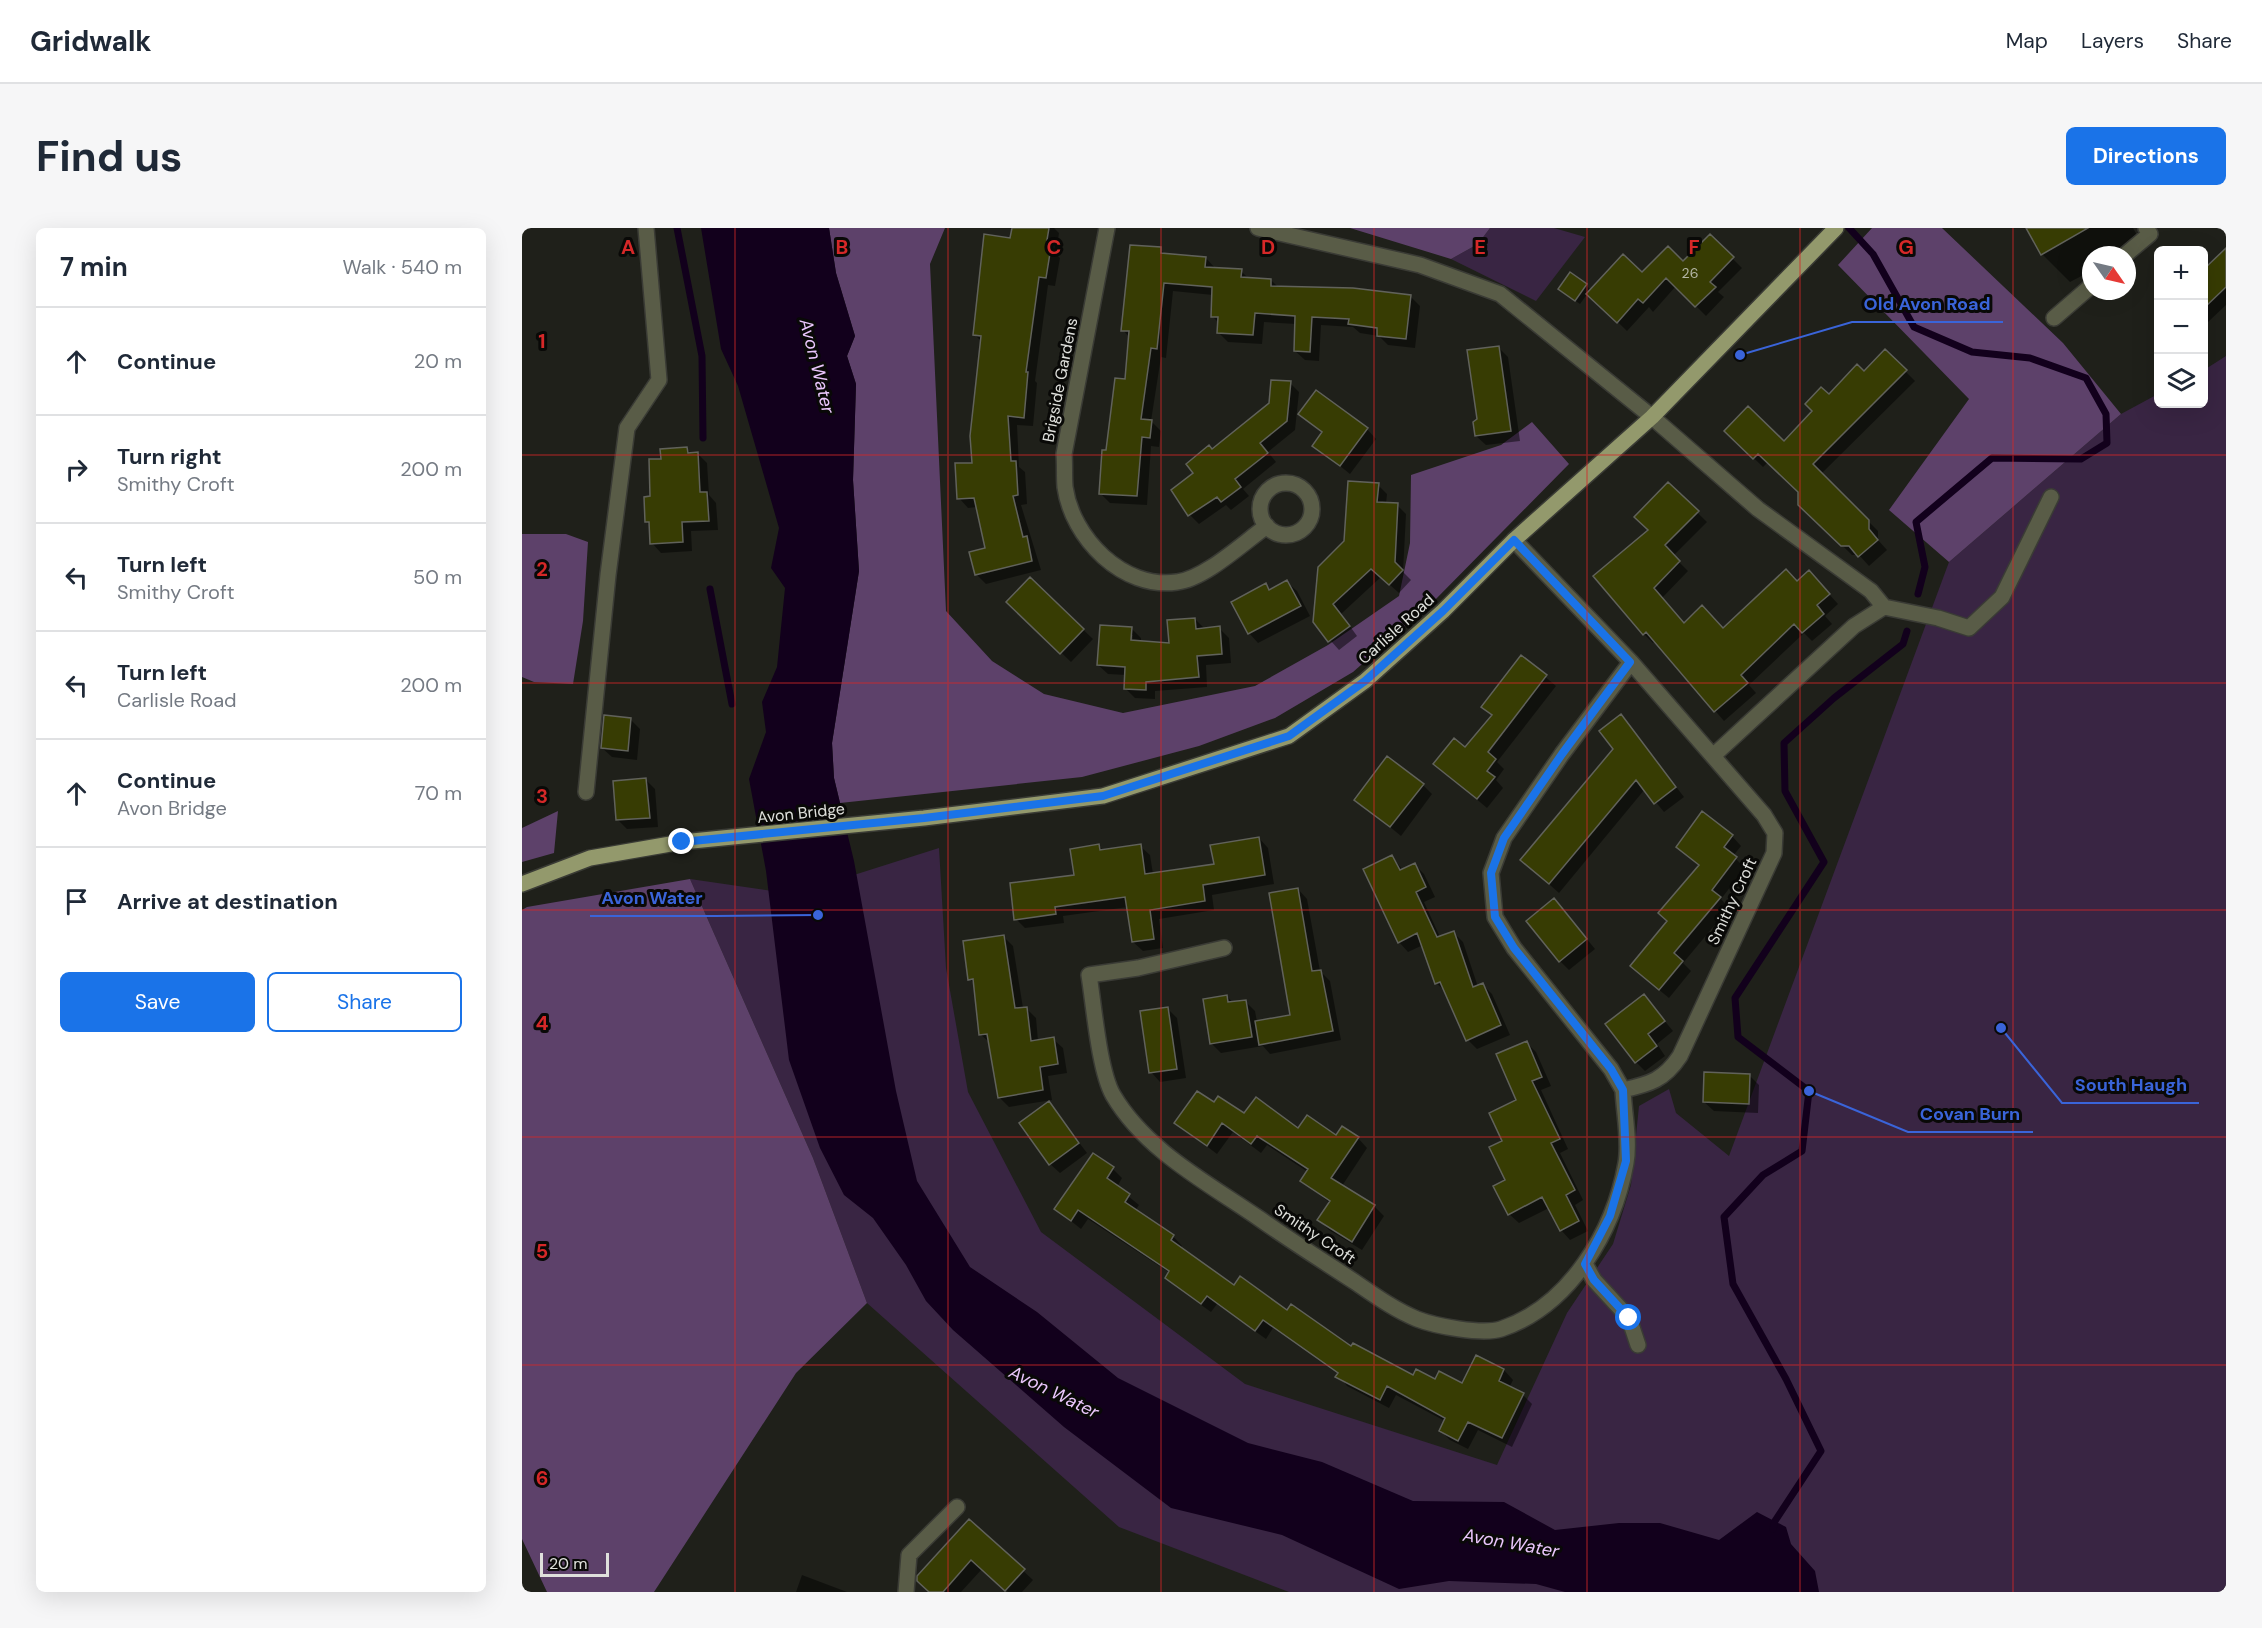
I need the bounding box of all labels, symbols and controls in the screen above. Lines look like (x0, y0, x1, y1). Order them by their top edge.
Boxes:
text: Gridwalk (30, 23, 152, 60)
text: Map (2006, 27, 2048, 55)
text: Layers (2081, 27, 2144, 55)
text: Share (2177, 27, 2232, 55)
button: Directions (2066, 127, 2226, 185)
text: Find us (36, 129, 182, 184)
text: A (621, 234, 635, 260)
text: B (836, 234, 848, 260)
text: C (1047, 234, 1061, 260)
text: D (1261, 234, 1275, 260)
text: E (1474, 234, 1486, 260)
text: F (1688, 234, 1700, 260)
text: G (1898, 234, 1914, 260)
north arrow (2082, 246, 2136, 300)
map controls (2154, 246, 2208, 408)
button: + (2154, 246, 2208, 300)
text: 7 min (60, 250, 128, 284)
text: Walk · 540 m (342, 254, 462, 280)
house number: 26 (1682, 264, 1698, 282)
callout: Old Avon Road (1852, 286, 2003, 322)
text: Old Avon Road (1864, 292, 1990, 316)
button: − (2154, 300, 2208, 354)
water label: Avon Water (793, 315, 841, 417)
street label: Brigside Gardens (1038, 316, 1082, 444)
text: 1 (538, 328, 546, 354)
icon: ahead (60, 345, 93, 378)
text: Continue (117, 347, 216, 376)
text: 20 m (414, 348, 462, 374)
button: layers (2154, 354, 2208, 408)
text: Turn right (117, 442, 222, 471)
icon: right (60, 453, 93, 486)
text: 200 m (400, 456, 462, 482)
text: Smithy Croft (117, 471, 235, 497)
text: Turn left (117, 550, 207, 579)
text: 2 (536, 556, 548, 582)
icon: left (60, 561, 93, 594)
text: 50 m (413, 564, 462, 590)
text: Smithy Croft (117, 579, 235, 605)
street label: Carlisle Road (1353, 589, 1439, 669)
text: Turn left (117, 658, 207, 687)
icon: left (60, 669, 93, 702)
text: 200 m (400, 672, 462, 698)
text: Carlisle Road (117, 687, 237, 713)
text: Continue (117, 766, 216, 795)
icon: ahead (60, 777, 93, 810)
text: 70 m (415, 780, 462, 806)
text: 3 (536, 783, 548, 809)
text: Avon Bridge (117, 795, 227, 821)
street label: Avon Bridge (756, 798, 846, 828)
route end (668, 828, 694, 854)
street label: Smithy Croft (1703, 854, 1761, 948)
callout: Avon Water (590, 880, 715, 916)
icon: arrive (60, 885, 93, 918)
text: Avon Water (601, 886, 703, 910)
text: Arrive at destination (117, 887, 338, 916)
button: Save (60, 972, 255, 1032)
button: Share (267, 972, 462, 1032)
text: 4 (536, 1010, 549, 1036)
callout: South Haugh (2062, 1067, 2199, 1103)
text: South Haugh (2075, 1073, 2187, 1097)
callout: Covan Burn (1908, 1096, 2033, 1132)
text: Covan Burn (1920, 1102, 2020, 1126)
street label: Smithy Croft (1270, 1199, 1360, 1269)
text: 5 (536, 1238, 548, 1264)
route start (1615, 1304, 1641, 1330)
water label: Avon Water (1004, 1360, 1104, 1425)
text: 6 (536, 1465, 548, 1491)
water label: Avon Water (1460, 1523, 1562, 1563)
scale bar (540, 1550, 609, 1578)
text: 20 m (549, 1553, 588, 1574)

